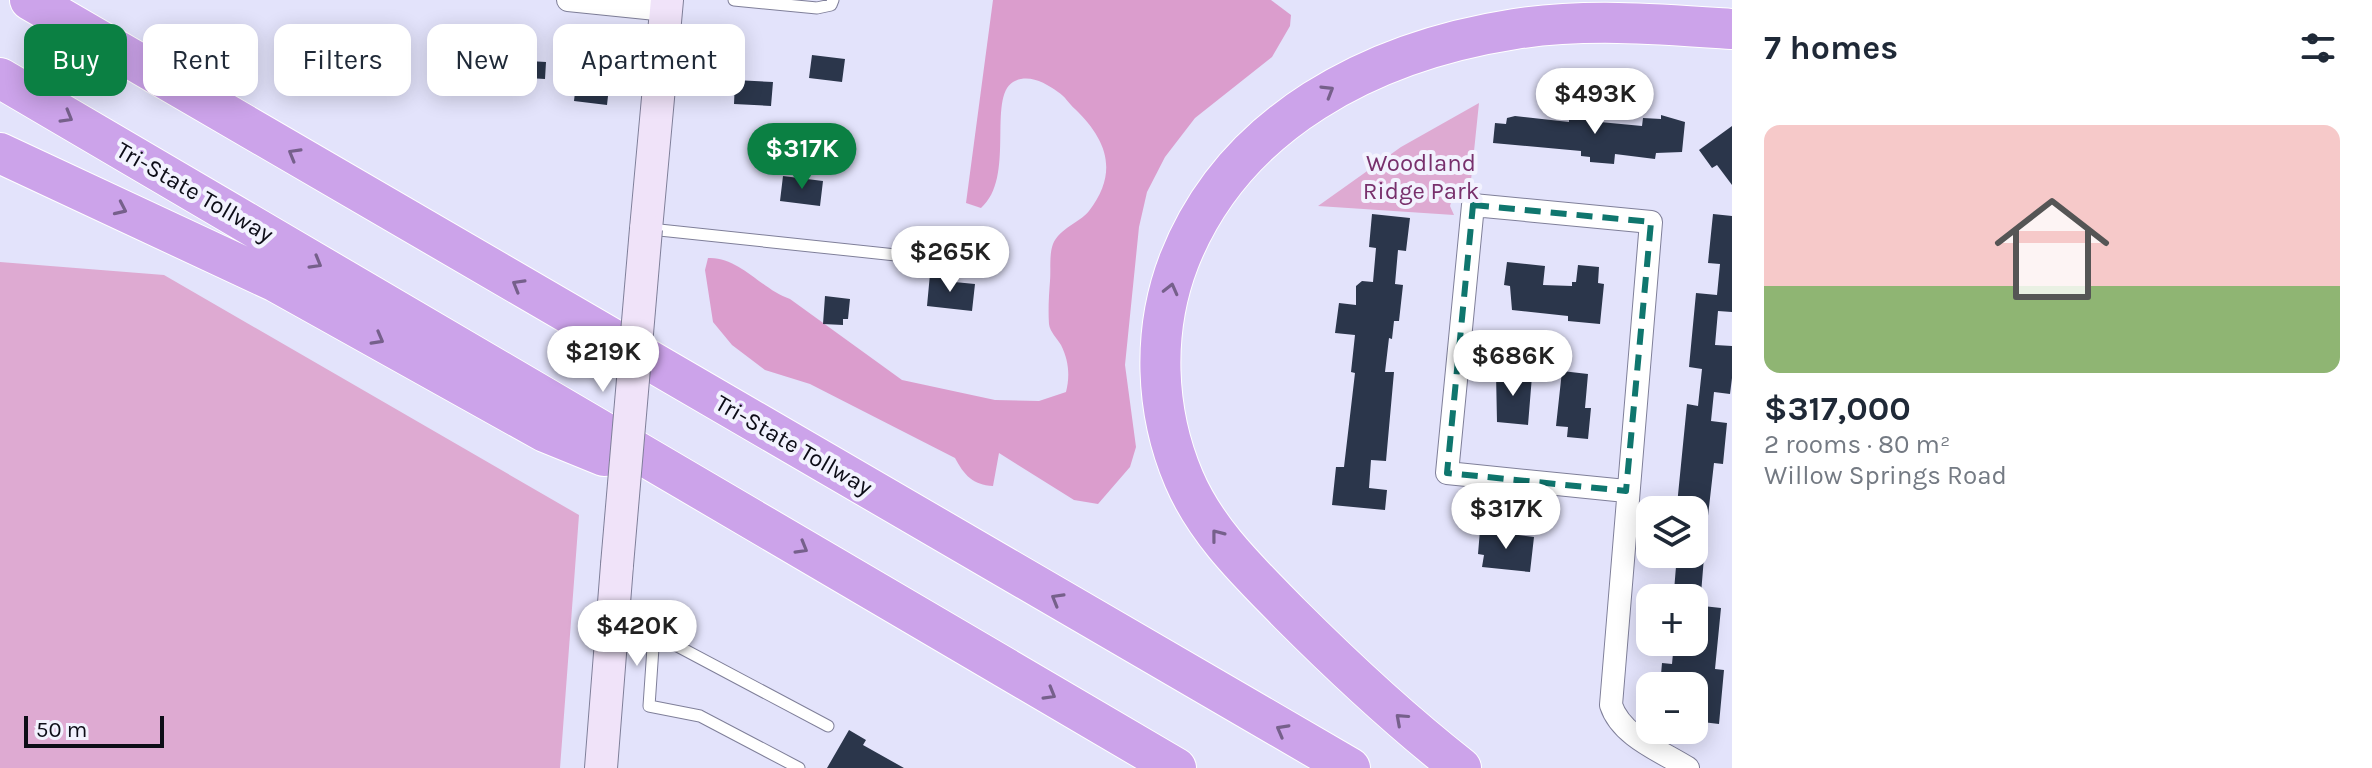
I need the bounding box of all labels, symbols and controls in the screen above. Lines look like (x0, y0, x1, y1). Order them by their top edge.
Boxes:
chip: Buy (24, 24, 127, 96)
chip: Rent (143, 24, 258, 96)
chip: Filters (274, 24, 411, 96)
chip: New (427, 24, 537, 96)
chip: Apartment (553, 24, 745, 96)
icon: filters (2296, 26, 2340, 70)
text: 7 homes (1764, 28, 1898, 68)
pin: $493K (1539, 68, 1651, 136)
text: $493K (1554, 78, 1636, 109)
one-way arrow (1319, 85, 1334, 101)
one-way arrow (58, 107, 73, 123)
pin: $317K (746, 123, 858, 191)
text: $317K (765, 133, 839, 164)
street label: Tri-State Tollway (111, 136, 279, 248)
one-way arrow (288, 148, 303, 164)
park label: Woodland Ridge Park (1363, 149, 1479, 205)
icon: home (1980, 177, 2124, 321)
one-way arrow (113, 200, 128, 216)
pin: $265K (894, 226, 1006, 294)
text: $265K (909, 236, 991, 267)
one-way arrow (307, 253, 322, 269)
one-way arrow (512, 279, 527, 295)
one-way arrow (1161, 282, 1178, 296)
pin: $219K (547, 326, 659, 394)
one-way arrow (370, 329, 384, 345)
pin: $686K (1457, 330, 1569, 398)
text: $219K (565, 336, 641, 367)
text: $686K (1471, 340, 1555, 371)
street label: Tri-State Tollway (710, 389, 878, 501)
text: $317,000 (1764, 389, 1911, 429)
text: 2 rooms · 80 m² (1764, 429, 1950, 460)
text: Willow Springs Road (1764, 460, 2007, 491)
pin: $317K (1450, 483, 1562, 551)
text: $317K (1469, 493, 1543, 524)
map controls (1636, 496, 1708, 744)
button: layers (1636, 496, 1708, 568)
one-way arrow (1213, 529, 1227, 544)
one-way arrow (793, 538, 807, 554)
button: + (1636, 584, 1708, 656)
one-way arrow (1051, 593, 1066, 609)
pin: $420K (581, 600, 693, 668)
text: $420K (596, 610, 678, 641)
button: − (1636, 672, 1708, 744)
one-way arrow (1041, 684, 1056, 700)
scale bar (24, 712, 164, 748)
one-way arrow (1395, 714, 1410, 729)
text: 50 m (36, 717, 87, 743)
one-way arrow (1276, 724, 1291, 740)

